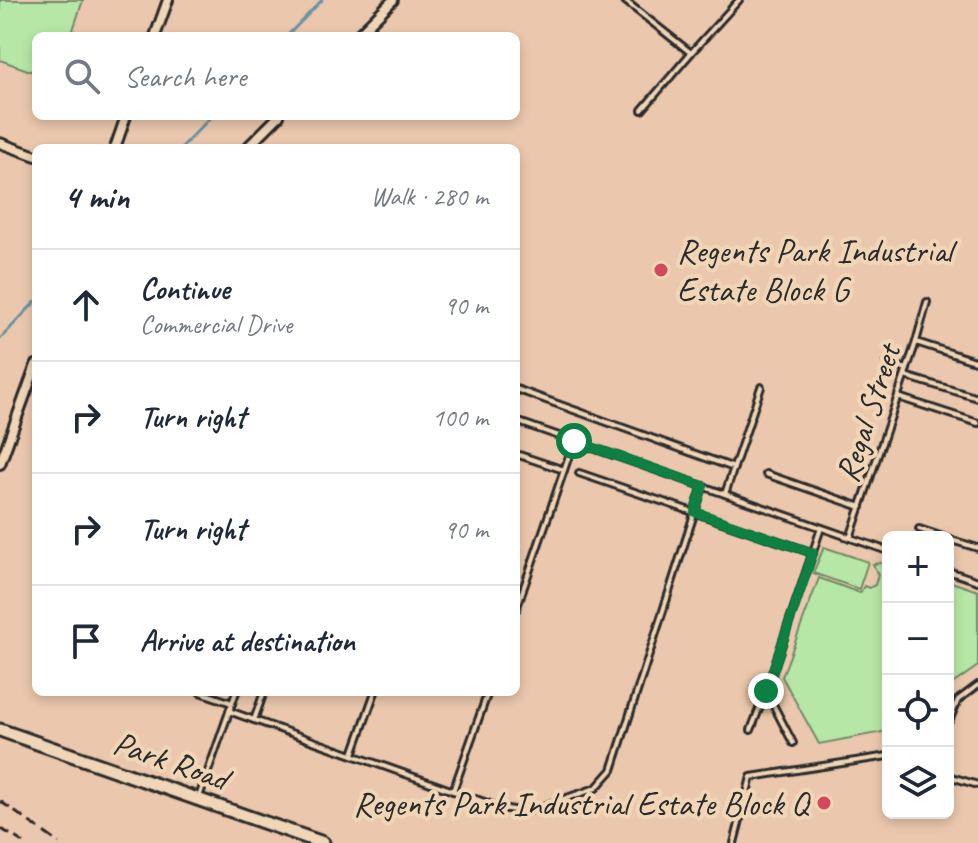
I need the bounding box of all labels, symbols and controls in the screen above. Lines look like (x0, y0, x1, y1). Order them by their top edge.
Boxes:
search box (32, 32, 520, 120)
icon: search (60, 54, 104, 98)
text: Search here (124, 57, 246, 95)
text: 4 min (64, 175, 129, 218)
text: Walk · 280 m (371, 180, 488, 213)
place label: Regents Park Industrial Estate Block G (677, 229, 959, 311)
marker: Regents Park Industrial Estate Block G (652, 261, 670, 279)
text: Continue (140, 270, 230, 308)
icon: ahead (64, 283, 108, 327)
text: 90 m (444, 289, 488, 322)
text: Commercial Drive (140, 308, 292, 341)
street label: Regal Street (825, 335, 911, 487)
icon: right (64, 395, 108, 439)
text: Turn right (140, 398, 245, 436)
text: 100 m (432, 401, 488, 434)
route start (556, 423, 592, 459)
icon: right (64, 507, 108, 551)
text: Turn right (140, 510, 245, 548)
text: 90 m (444, 513, 488, 546)
map controls (882, 531, 954, 819)
button: + (882, 531, 954, 603)
button: − (882, 603, 954, 675)
icon: arrive (64, 619, 108, 663)
text: Arrive at destination (140, 622, 355, 660)
route end (748, 673, 784, 709)
button: locate (882, 675, 954, 747)
street label: Park Road (108, 721, 238, 802)
button: layers (882, 747, 954, 819)
place label: Regents Park Industrial Estate Block Q (353, 782, 811, 825)
marker: Regents Park Industrial Estate Block Q (815, 794, 833, 812)

